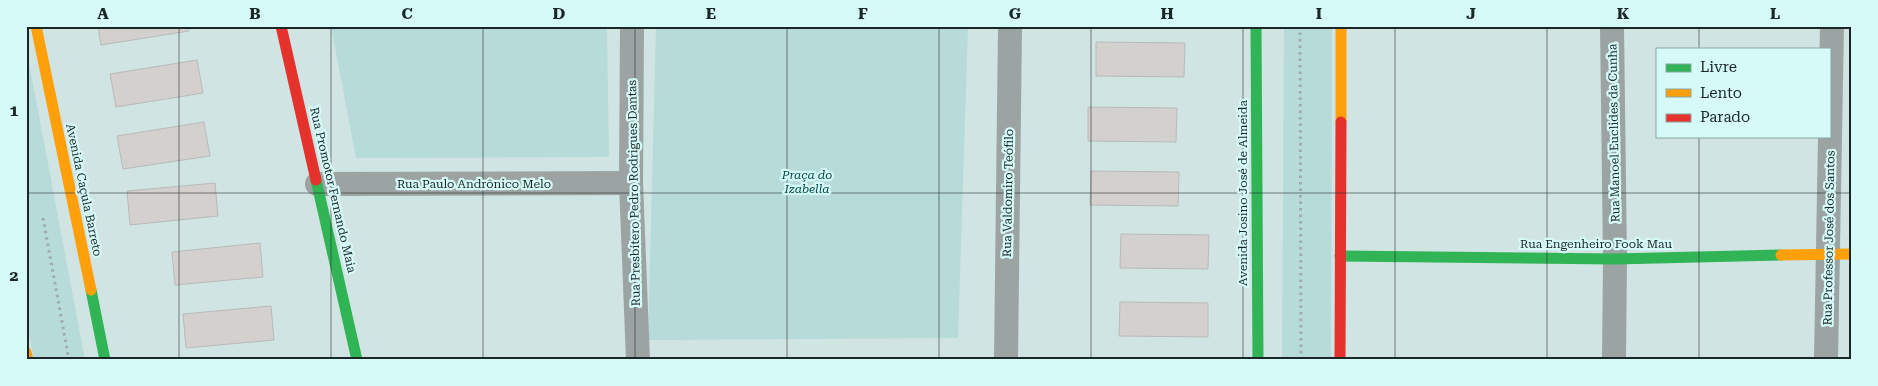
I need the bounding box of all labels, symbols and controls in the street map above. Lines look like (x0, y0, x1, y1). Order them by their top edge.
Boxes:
text: A (97, 4, 109, 23)
text: B (249, 4, 261, 23)
text: C (401, 4, 413, 23)
text: D (553, 4, 566, 23)
text: E (706, 4, 716, 23)
text: F (858, 4, 868, 23)
text: G (1009, 4, 1022, 23)
text: H (1160, 4, 1174, 23)
text: I (1316, 4, 1322, 23)
text: J (1466, 4, 1476, 23)
text: K (1617, 4, 1630, 23)
text: L (1770, 4, 1780, 23)
street label: Rua Manoel Euclides da Cunha (1605, 43, 1623, 223)
legend (1656, 48, 1830, 138)
text: Livre (1700, 58, 1737, 76)
street label: Rua Presbítero Pedro Rodrigues Dantas (625, 79, 643, 306)
text: Lento (1700, 84, 1742, 102)
street label: Avenida Josino José de Almeida (1236, 99, 1250, 286)
text: 1 (10, 101, 19, 120)
street label: Rua Promotor Fernando Maia (307, 106, 359, 275)
text: Parado (1700, 108, 1750, 126)
street label: Avenida Caçula Barreto (63, 122, 105, 258)
street label: Rua Valdomiro Teófilo (1000, 129, 1016, 257)
street label: Rua Professor José dos Santos (1820, 150, 1838, 326)
park label: Praça do Izabella (781, 168, 832, 196)
street label: Rua Paulo Andrônico Melo (397, 177, 551, 191)
street label: Rua Engenheiro Fook Mau (1520, 237, 1672, 251)
text: 2 (10, 266, 19, 285)

